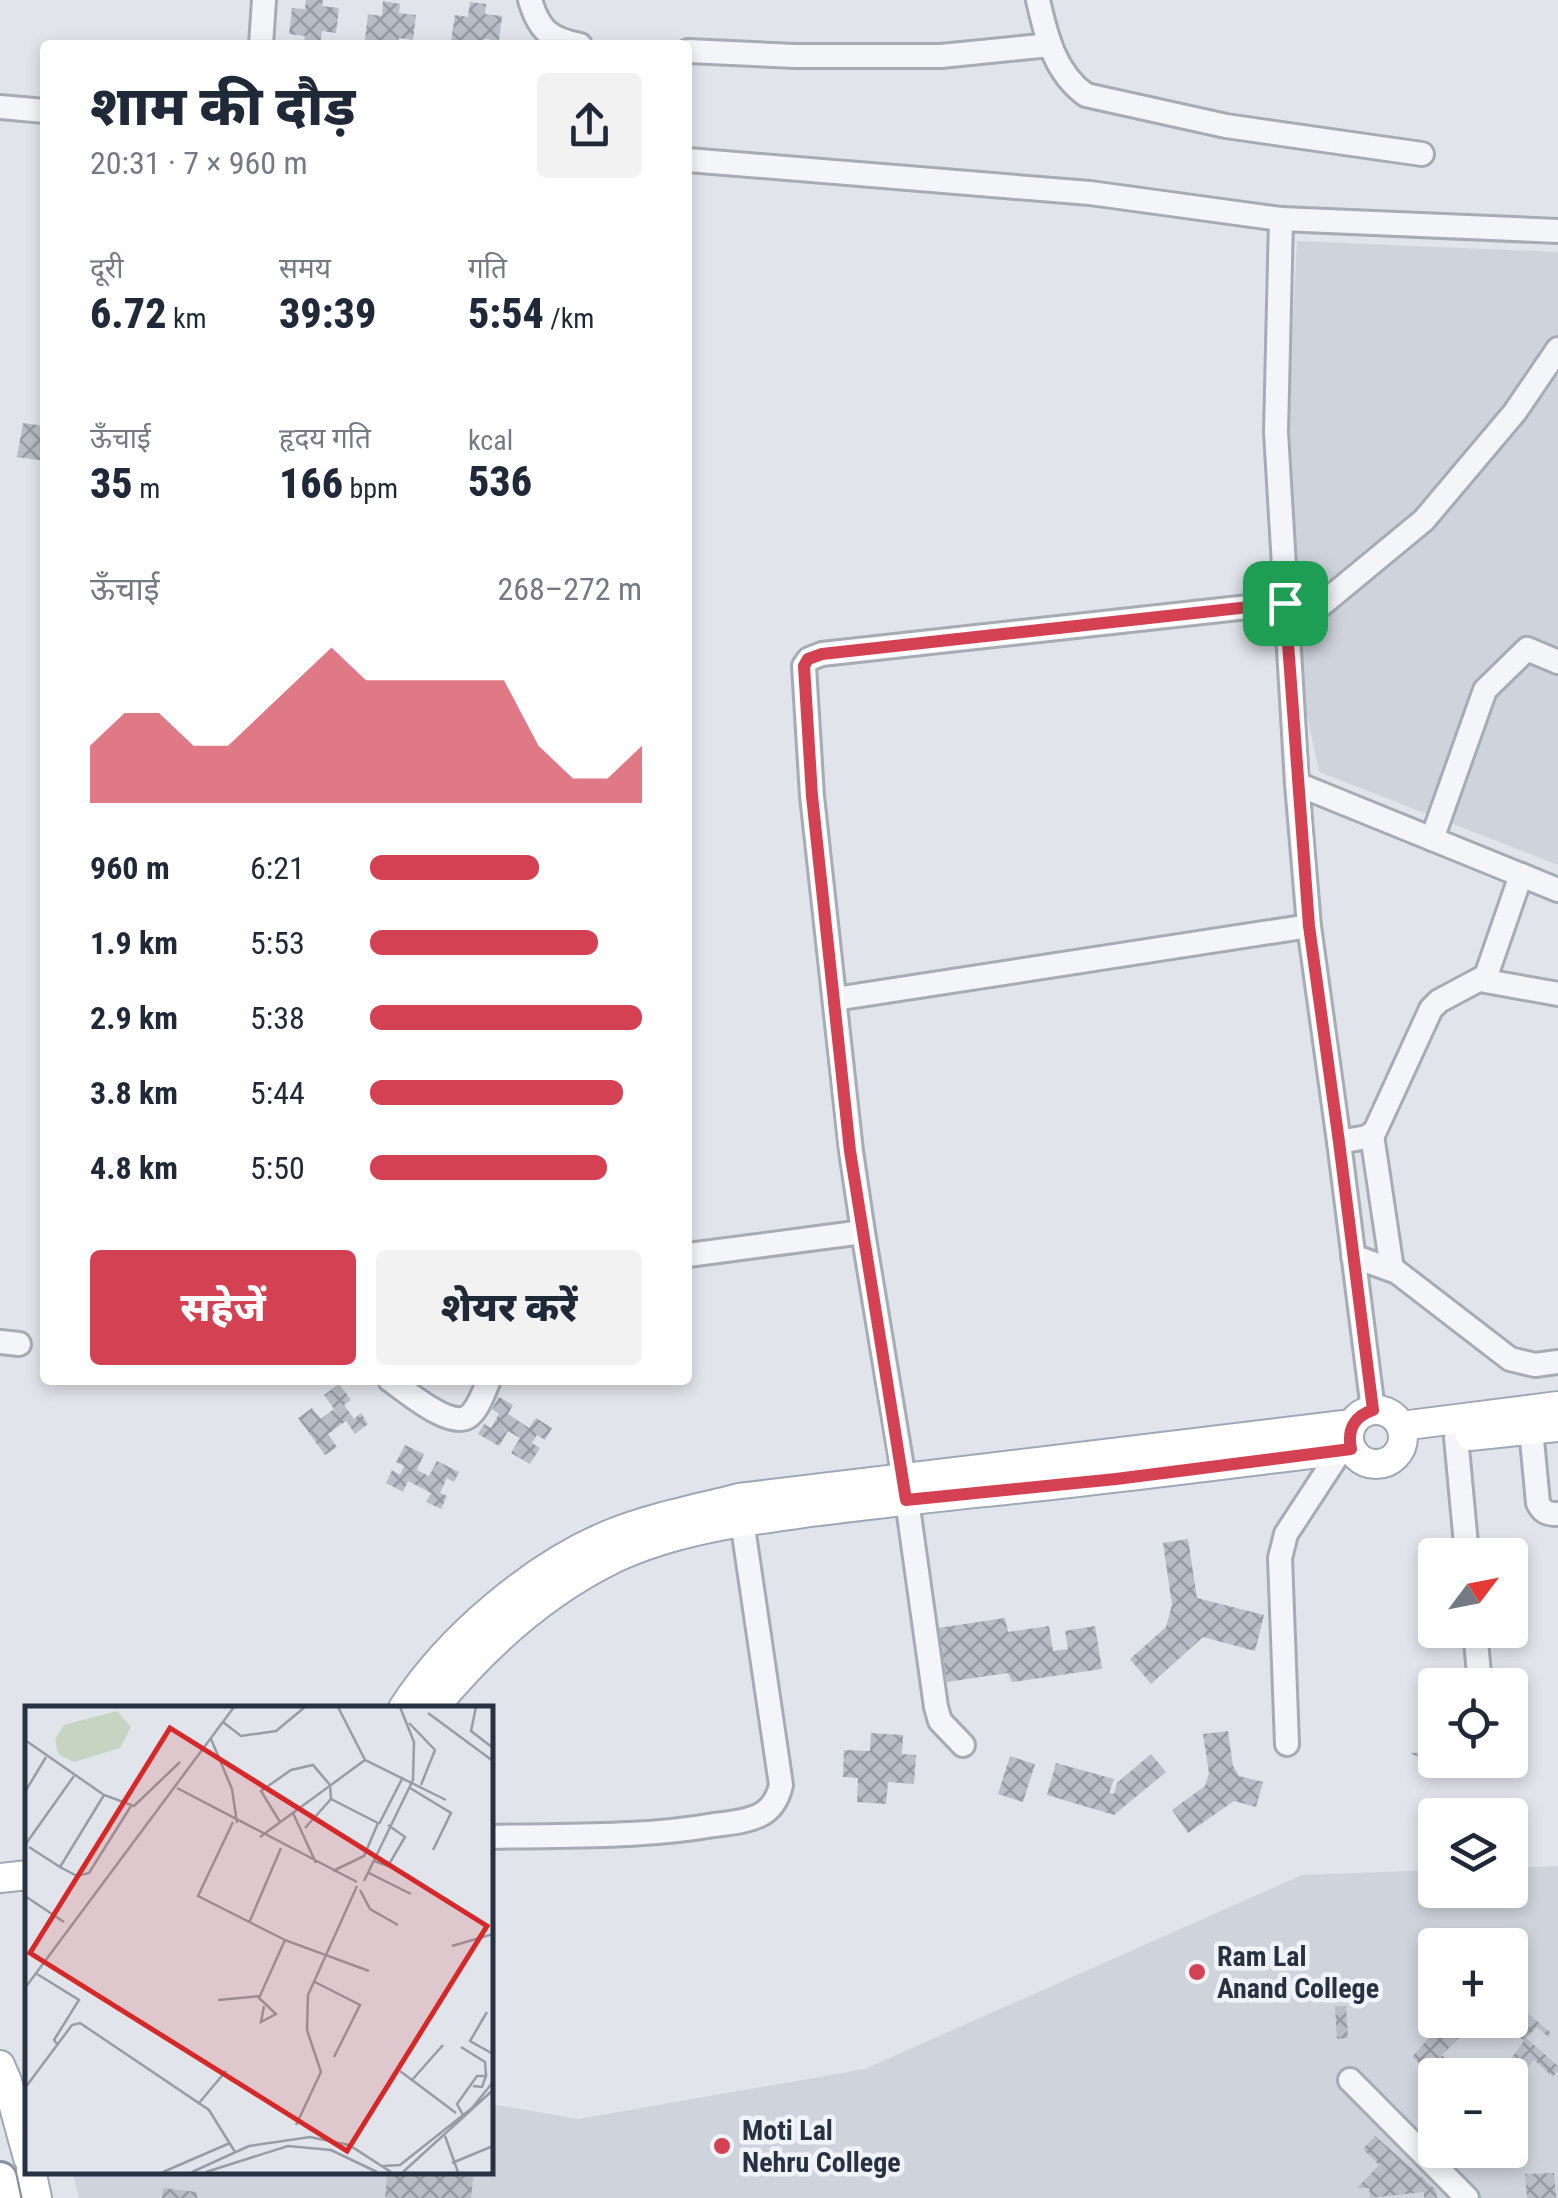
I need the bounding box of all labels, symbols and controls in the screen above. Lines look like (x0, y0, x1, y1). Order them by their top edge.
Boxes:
button: share (537, 73, 642, 178)
text: शाम की दौड़ (90, 74, 355, 138)
text: 20:31 · 7 × 960 m (90, 144, 308, 182)
text: दूरी (90, 252, 124, 285)
text: समय (279, 252, 331, 285)
text: गति (468, 252, 507, 285)
text: 6.72 (90, 289, 167, 338)
text: 39:39 (279, 289, 376, 338)
text: 5:54 (468, 289, 544, 338)
text: km (167, 302, 207, 335)
text: /km (544, 302, 594, 335)
text: ऊँचाई (90, 422, 151, 455)
text: हृदय गति (279, 422, 371, 455)
text: kcal (468, 424, 513, 457)
text: 536 (468, 457, 532, 506)
text: 35 (90, 459, 133, 508)
text: 166 (279, 459, 343, 508)
text: m (133, 472, 160, 505)
text: bpm (343, 472, 398, 505)
pin (1243, 561, 1328, 646)
text: ऊँचाई (90, 570, 159, 608)
text: 268–272 m (497, 570, 642, 608)
icon: arrive (1258, 576, 1313, 631)
text: 960 m (90, 849, 170, 887)
text: 6:21 (250, 849, 305, 887)
text: 1.9 km (90, 924, 178, 962)
text: 5:53 (250, 924, 305, 962)
text: 2.9 km (90, 999, 178, 1037)
text: 5:38 (250, 999, 305, 1037)
text: 3.8 km (90, 1074, 178, 1112)
text: 5:44 (250, 1074, 305, 1112)
text: 4.8 km (90, 1149, 178, 1187)
text: 5:50 (250, 1149, 305, 1187)
button: सहेजें (90, 1250, 356, 1365)
button: शेयर करें (376, 1250, 642, 1365)
north arrow (1418, 1538, 1528, 1648)
map controls (1418, 1538, 1528, 2168)
button: locate (1418, 1668, 1528, 1778)
inset map (25, 1706, 492, 2173)
button: layers (1418, 1798, 1528, 1908)
button: + (1418, 1928, 1528, 2038)
place label: Ram Lal Anand College (1217, 1940, 1379, 2005)
marker: Ram Lal Anand College (1186, 1961, 1208, 1983)
button: − (1418, 2058, 1528, 2168)
place label: Moti Lal Nehru College (742, 2114, 901, 2179)
marker: Moti Lal Nehru College (711, 2135, 733, 2157)

